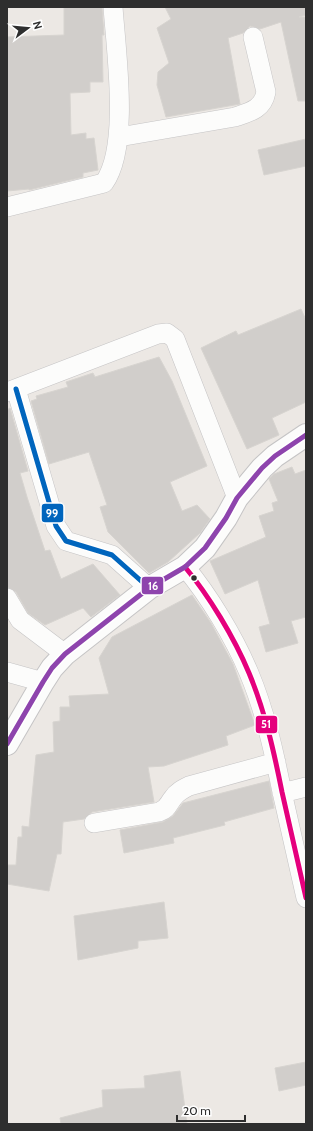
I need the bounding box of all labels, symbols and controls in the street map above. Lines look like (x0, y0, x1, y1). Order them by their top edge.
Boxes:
north arrow (8, 8, 48, 48)
text: N (30, 20, 45, 31)
line badge: 99 (41, 503, 64, 523)
text: 99 (46, 506, 58, 520)
unlabelled marker (189, 573, 199, 583)
line badge: 16 (141, 576, 164, 595)
text: 16 (148, 579, 158, 593)
line badge: 51 (255, 715, 278, 734)
text: 51 (261, 717, 271, 731)
scale bar (177, 1097, 245, 1123)
text: 20 m (183, 1103, 211, 1118)

